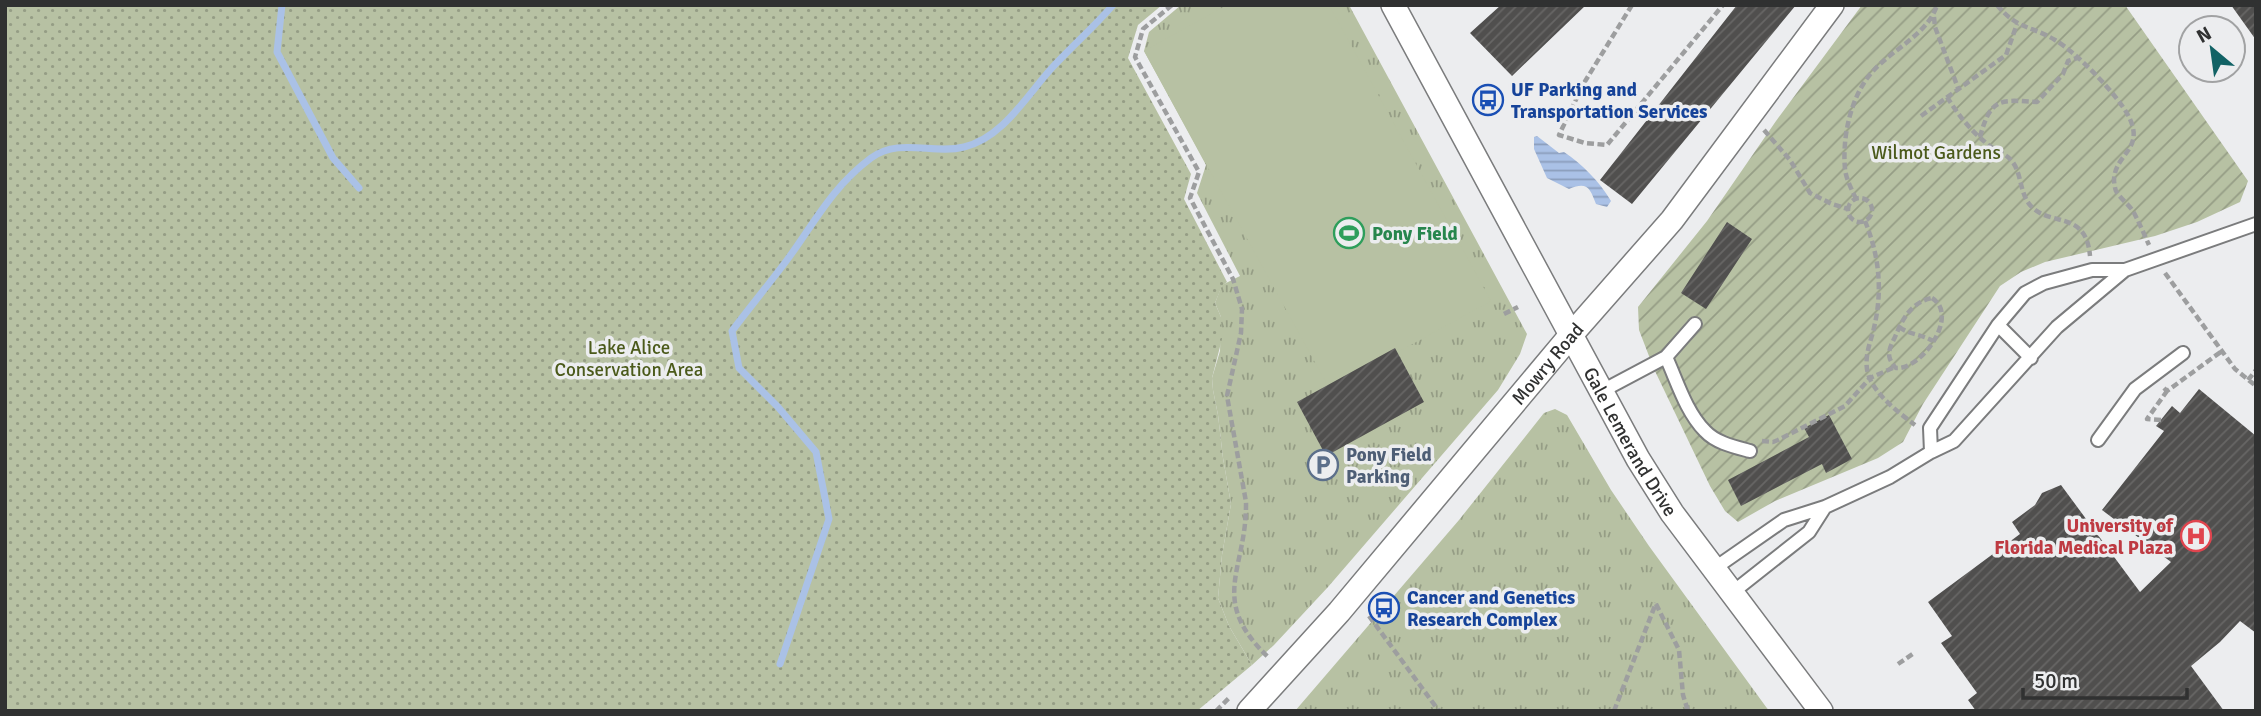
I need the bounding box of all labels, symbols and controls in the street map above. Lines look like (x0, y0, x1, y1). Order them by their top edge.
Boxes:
north arrow (2177, 14, 2247, 84)
text: N (2193, 21, 2216, 49)
place label: UF Parking and Transportation Services (1511, 78, 1708, 124)
bus stop icon: UF Parking and Transportation Services (1471, 83, 1505, 117)
park label: Wilmot Gardens (1871, 141, 2001, 165)
sports icon: Pony Field (1332, 216, 1366, 250)
place label: Pony Field (1372, 222, 1458, 246)
street label: Mowry Road (1507, 318, 1589, 410)
park label: Lake Alice Conservation Area (555, 336, 703, 382)
street label: Gale Lemerand Drive (1578, 363, 1682, 521)
place label: Pony Field Parking (1346, 443, 1432, 489)
parking icon: Pony Field Parking (1306, 448, 1340, 482)
place label: University of Florida Medical Plaza (1994, 514, 2174, 560)
hospital icon: University of Florida Medical Plaza (2179, 519, 2213, 553)
place label: Cancer and Genetics Research Complex (1407, 586, 1575, 632)
bus stop icon: Cancer and Genetics Research Complex (1367, 591, 1401, 625)
scale bar (2023, 656, 2188, 700)
text: 50 m (2034, 668, 2078, 694)

